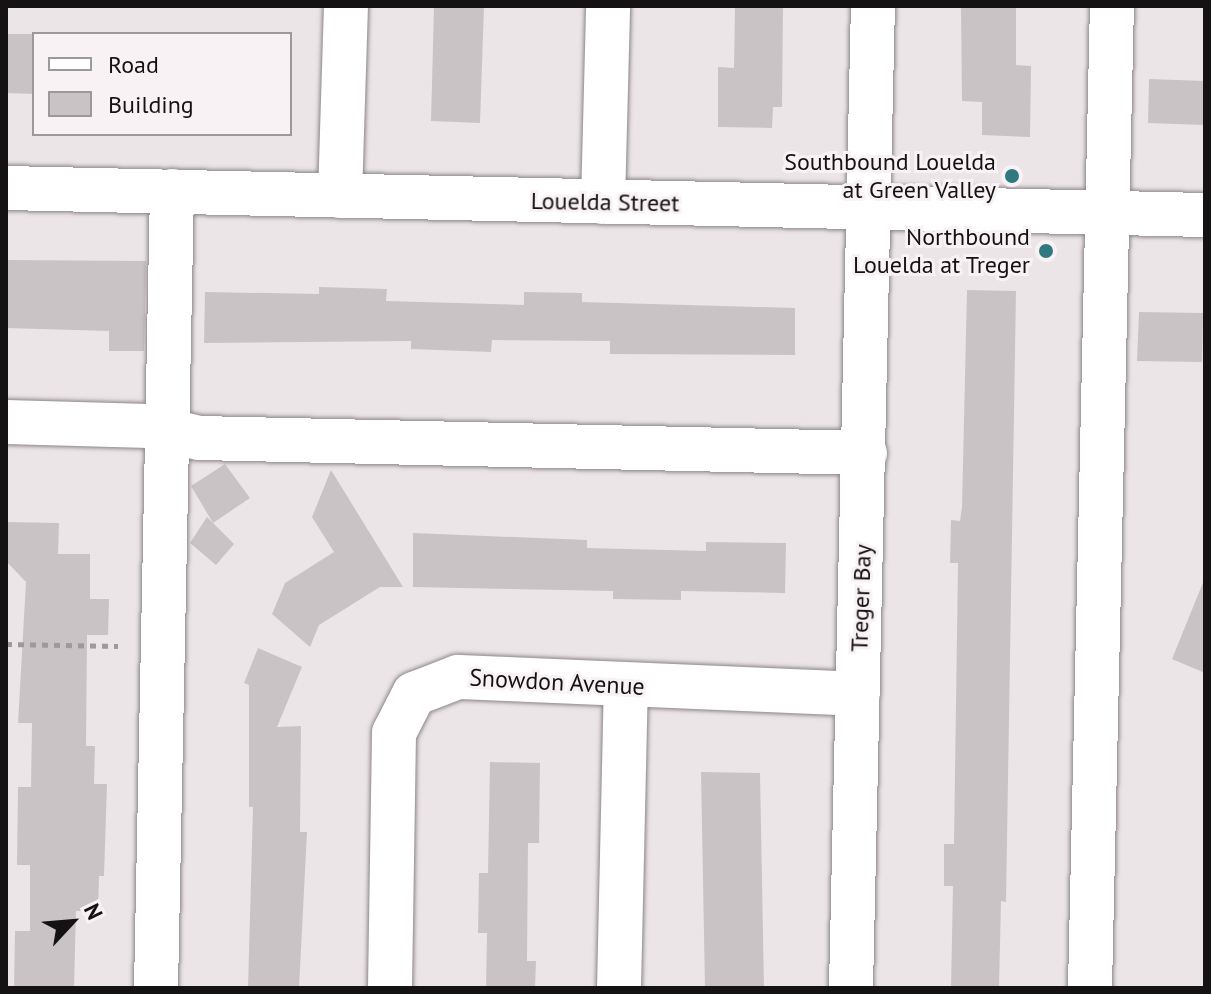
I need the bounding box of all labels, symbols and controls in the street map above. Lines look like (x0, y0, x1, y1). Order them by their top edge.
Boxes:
legend (32, 32, 292, 136)
text: Road (108, 49, 159, 80)
text: Building (108, 89, 194, 120)
place label: Southbound Louelda at Green Valley (784, 148, 996, 204)
marker: Southbound Louelda at Green Valley (1003, 167, 1021, 185)
street label: Louelda Street (531, 186, 679, 218)
place label: Northbound Louelda at Treger (852, 223, 1030, 279)
marker: Northbound Louelda at Treger (1037, 242, 1055, 260)
street label: Treger Bay (845, 544, 877, 652)
street label: Snowdon Avenue (468, 663, 646, 701)
north arrow (32, 882, 112, 962)
text: N (78, 899, 109, 924)

